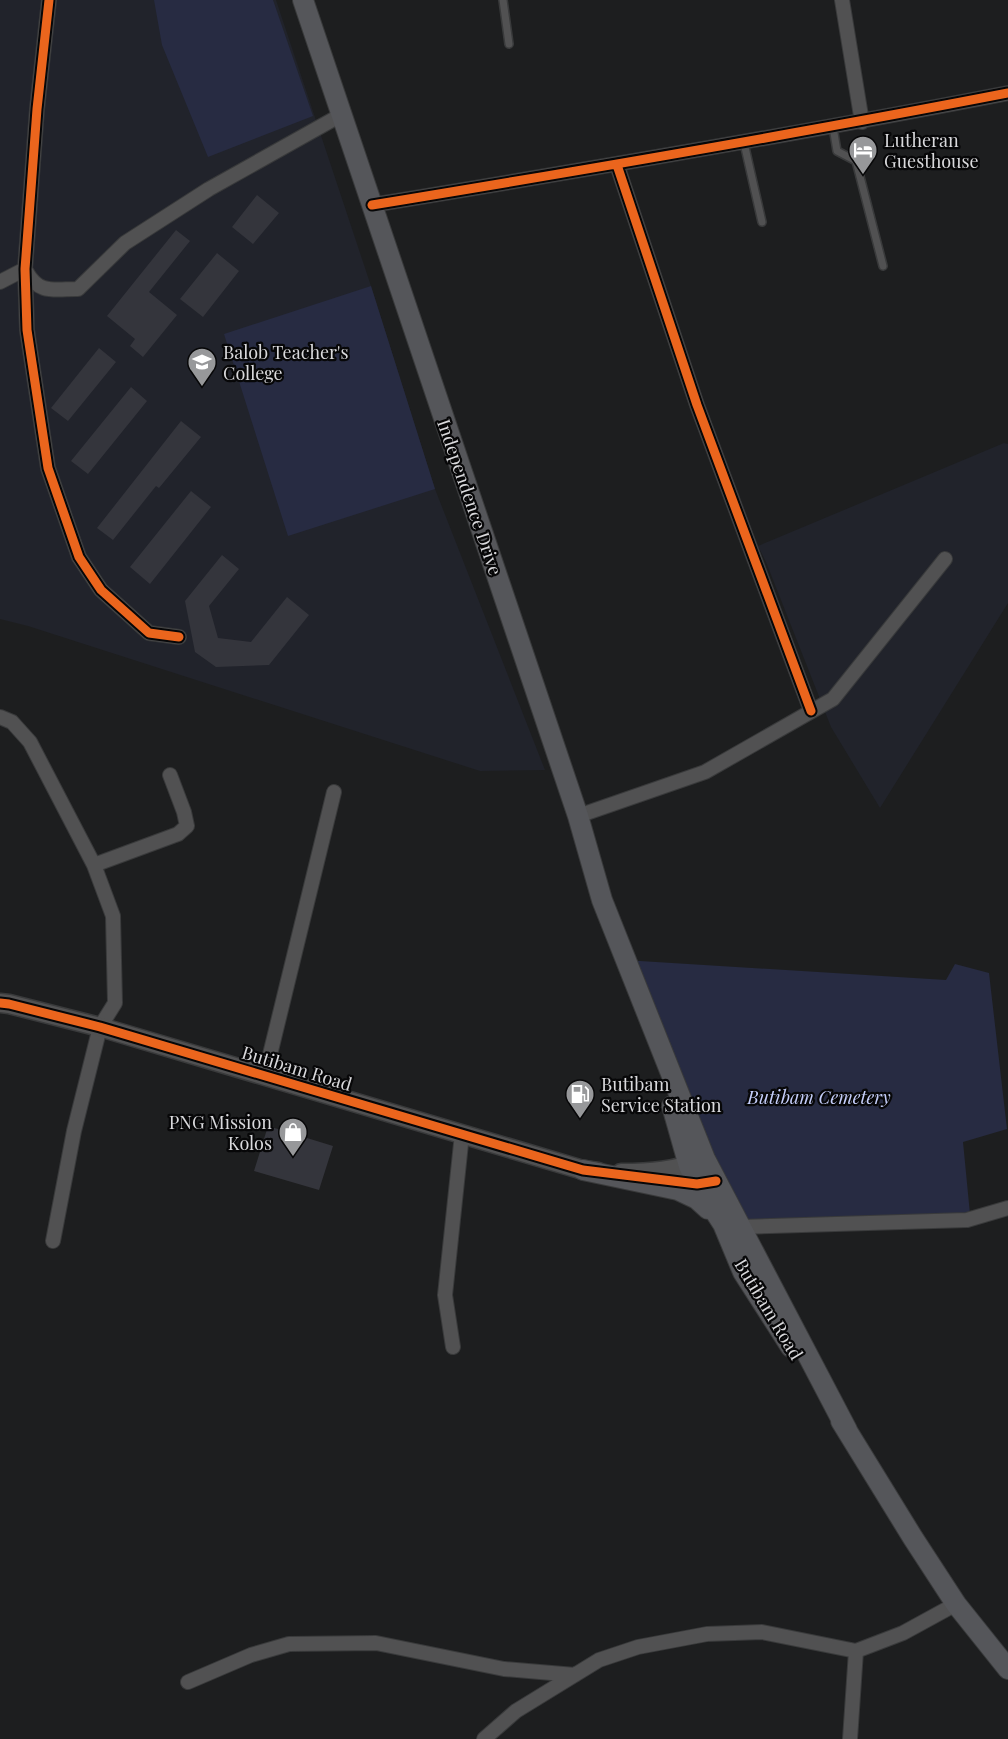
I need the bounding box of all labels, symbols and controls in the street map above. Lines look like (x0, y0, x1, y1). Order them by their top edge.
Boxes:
place label: Lutheran Guesthouse (884, 128, 979, 173)
hotel icon: Lutheran Guesthouse (847, 134, 879, 176)
place label: Balob Teacher's College (223, 340, 349, 385)
school or university icon: Balob Teacher's College (186, 346, 218, 388)
street label: Independence Drive (432, 416, 508, 578)
street label: Butibam Road (239, 1040, 355, 1096)
place label: Butibam Service Station (601, 1072, 722, 1117)
fuel station icon: Butibam Service Station (564, 1078, 596, 1120)
park label: Butibam Cemetery (746, 1085, 891, 1109)
place label: PNG Mission Kolos (169, 1110, 272, 1155)
shop icon: PNG Mission Kolos (277, 1116, 309, 1158)
street label: Butibam Road (729, 1254, 809, 1364)

